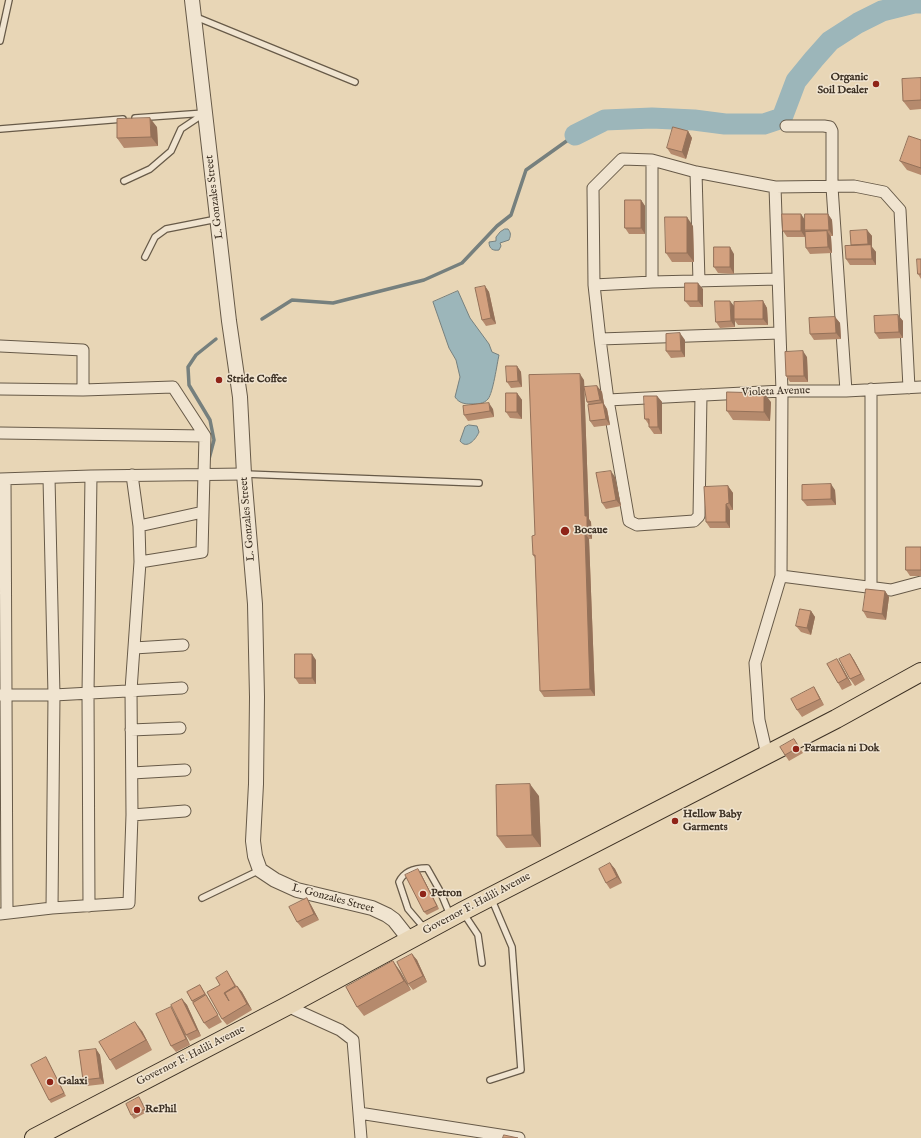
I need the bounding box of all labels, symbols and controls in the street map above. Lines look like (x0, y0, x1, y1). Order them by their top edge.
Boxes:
place label: Organic Soil Dealer (817, 71, 868, 97)
marker: Organic Soil Dealer (871, 79, 881, 89)
street label: L. Gonzales Street (203, 154, 227, 240)
place label: Stride Coffee (227, 373, 287, 387)
marker: Stride Coffee (214, 375, 224, 385)
street label: Violeta Avenue (742, 384, 810, 400)
street label: L. Gonzales Street (238, 476, 258, 562)
place label: Bocaue (574, 524, 607, 538)
marker: Bocaue (559, 525, 571, 537)
place label: Farmacia ni Dok (804, 742, 879, 756)
marker: Farmacia ni Dok (791, 744, 801, 754)
place label: Hellow Baby Garments (683, 808, 742, 834)
marker: Hellow Baby Garments (670, 816, 680, 826)
street label: Governor F. Halili Avenue (421, 870, 533, 938)
street label: L. Gonzales Street (290, 882, 376, 916)
place label: Petron (431, 887, 462, 901)
marker: Petron (418, 889, 428, 899)
street label: Governor F. Halili Avenue (135, 1023, 247, 1089)
place label: Galaxi (58, 1075, 88, 1089)
marker: Galaxi (45, 1077, 55, 1087)
place label: RePhil (145, 1103, 176, 1117)
marker: RePhil (132, 1105, 142, 1115)

